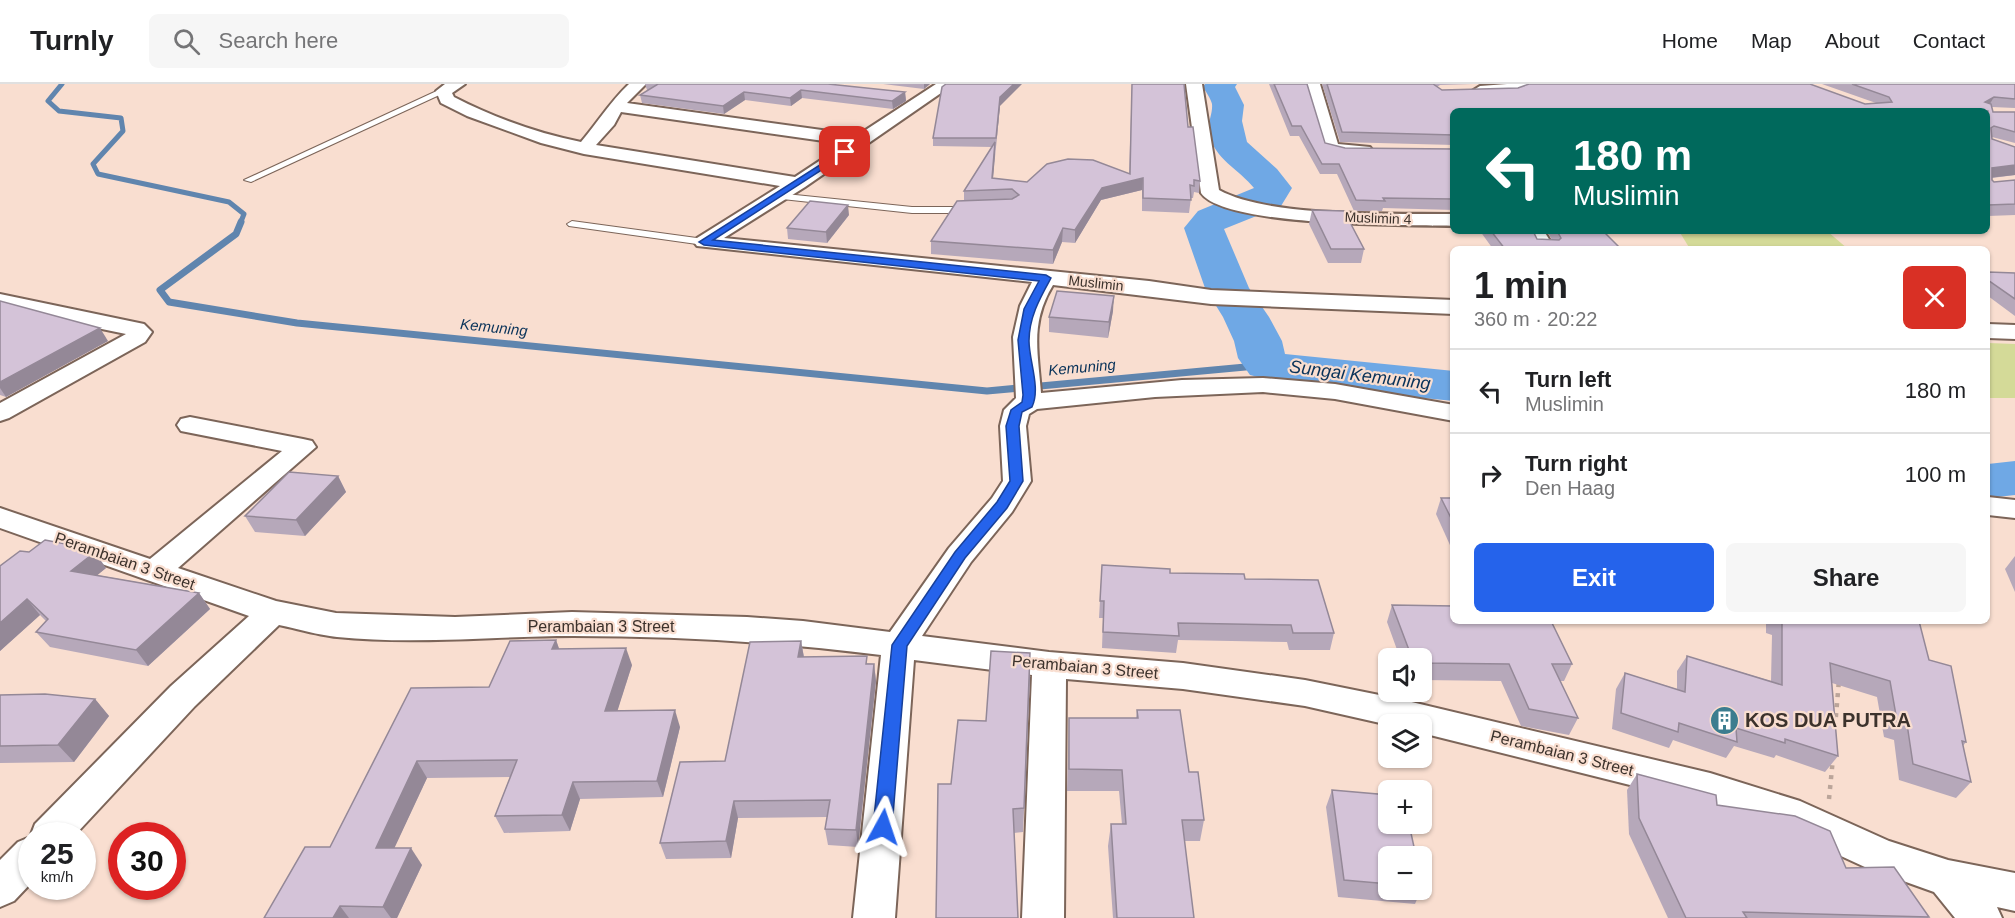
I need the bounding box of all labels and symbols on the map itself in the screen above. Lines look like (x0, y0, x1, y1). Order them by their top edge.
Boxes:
pin (819, 126, 870, 177)
street label: Muslimin 4 (1344, 209, 1412, 227)
street label: Muslimin (1068, 272, 1124, 294)
water label: Kemuning (460, 315, 529, 339)
water label: Kemuning (1048, 356, 1117, 378)
water label: Sungai Kemuning (1288, 356, 1432, 394)
street label: Perambaian 3 Street (53, 529, 198, 593)
street label: Perambaian 3 Street (528, 618, 675, 635)
street label: Perambaian 3 Street (1011, 652, 1159, 682)
building icon: KOS DUA PUTRA (1708, 704, 1740, 736)
place label: KOS DUA PUTRA (1745, 709, 1911, 731)
street label: Perambaian 3 Street (1489, 727, 1636, 779)
position arrow (851, 795, 915, 859)
speed limit sign: 30 (108, 822, 186, 900)

